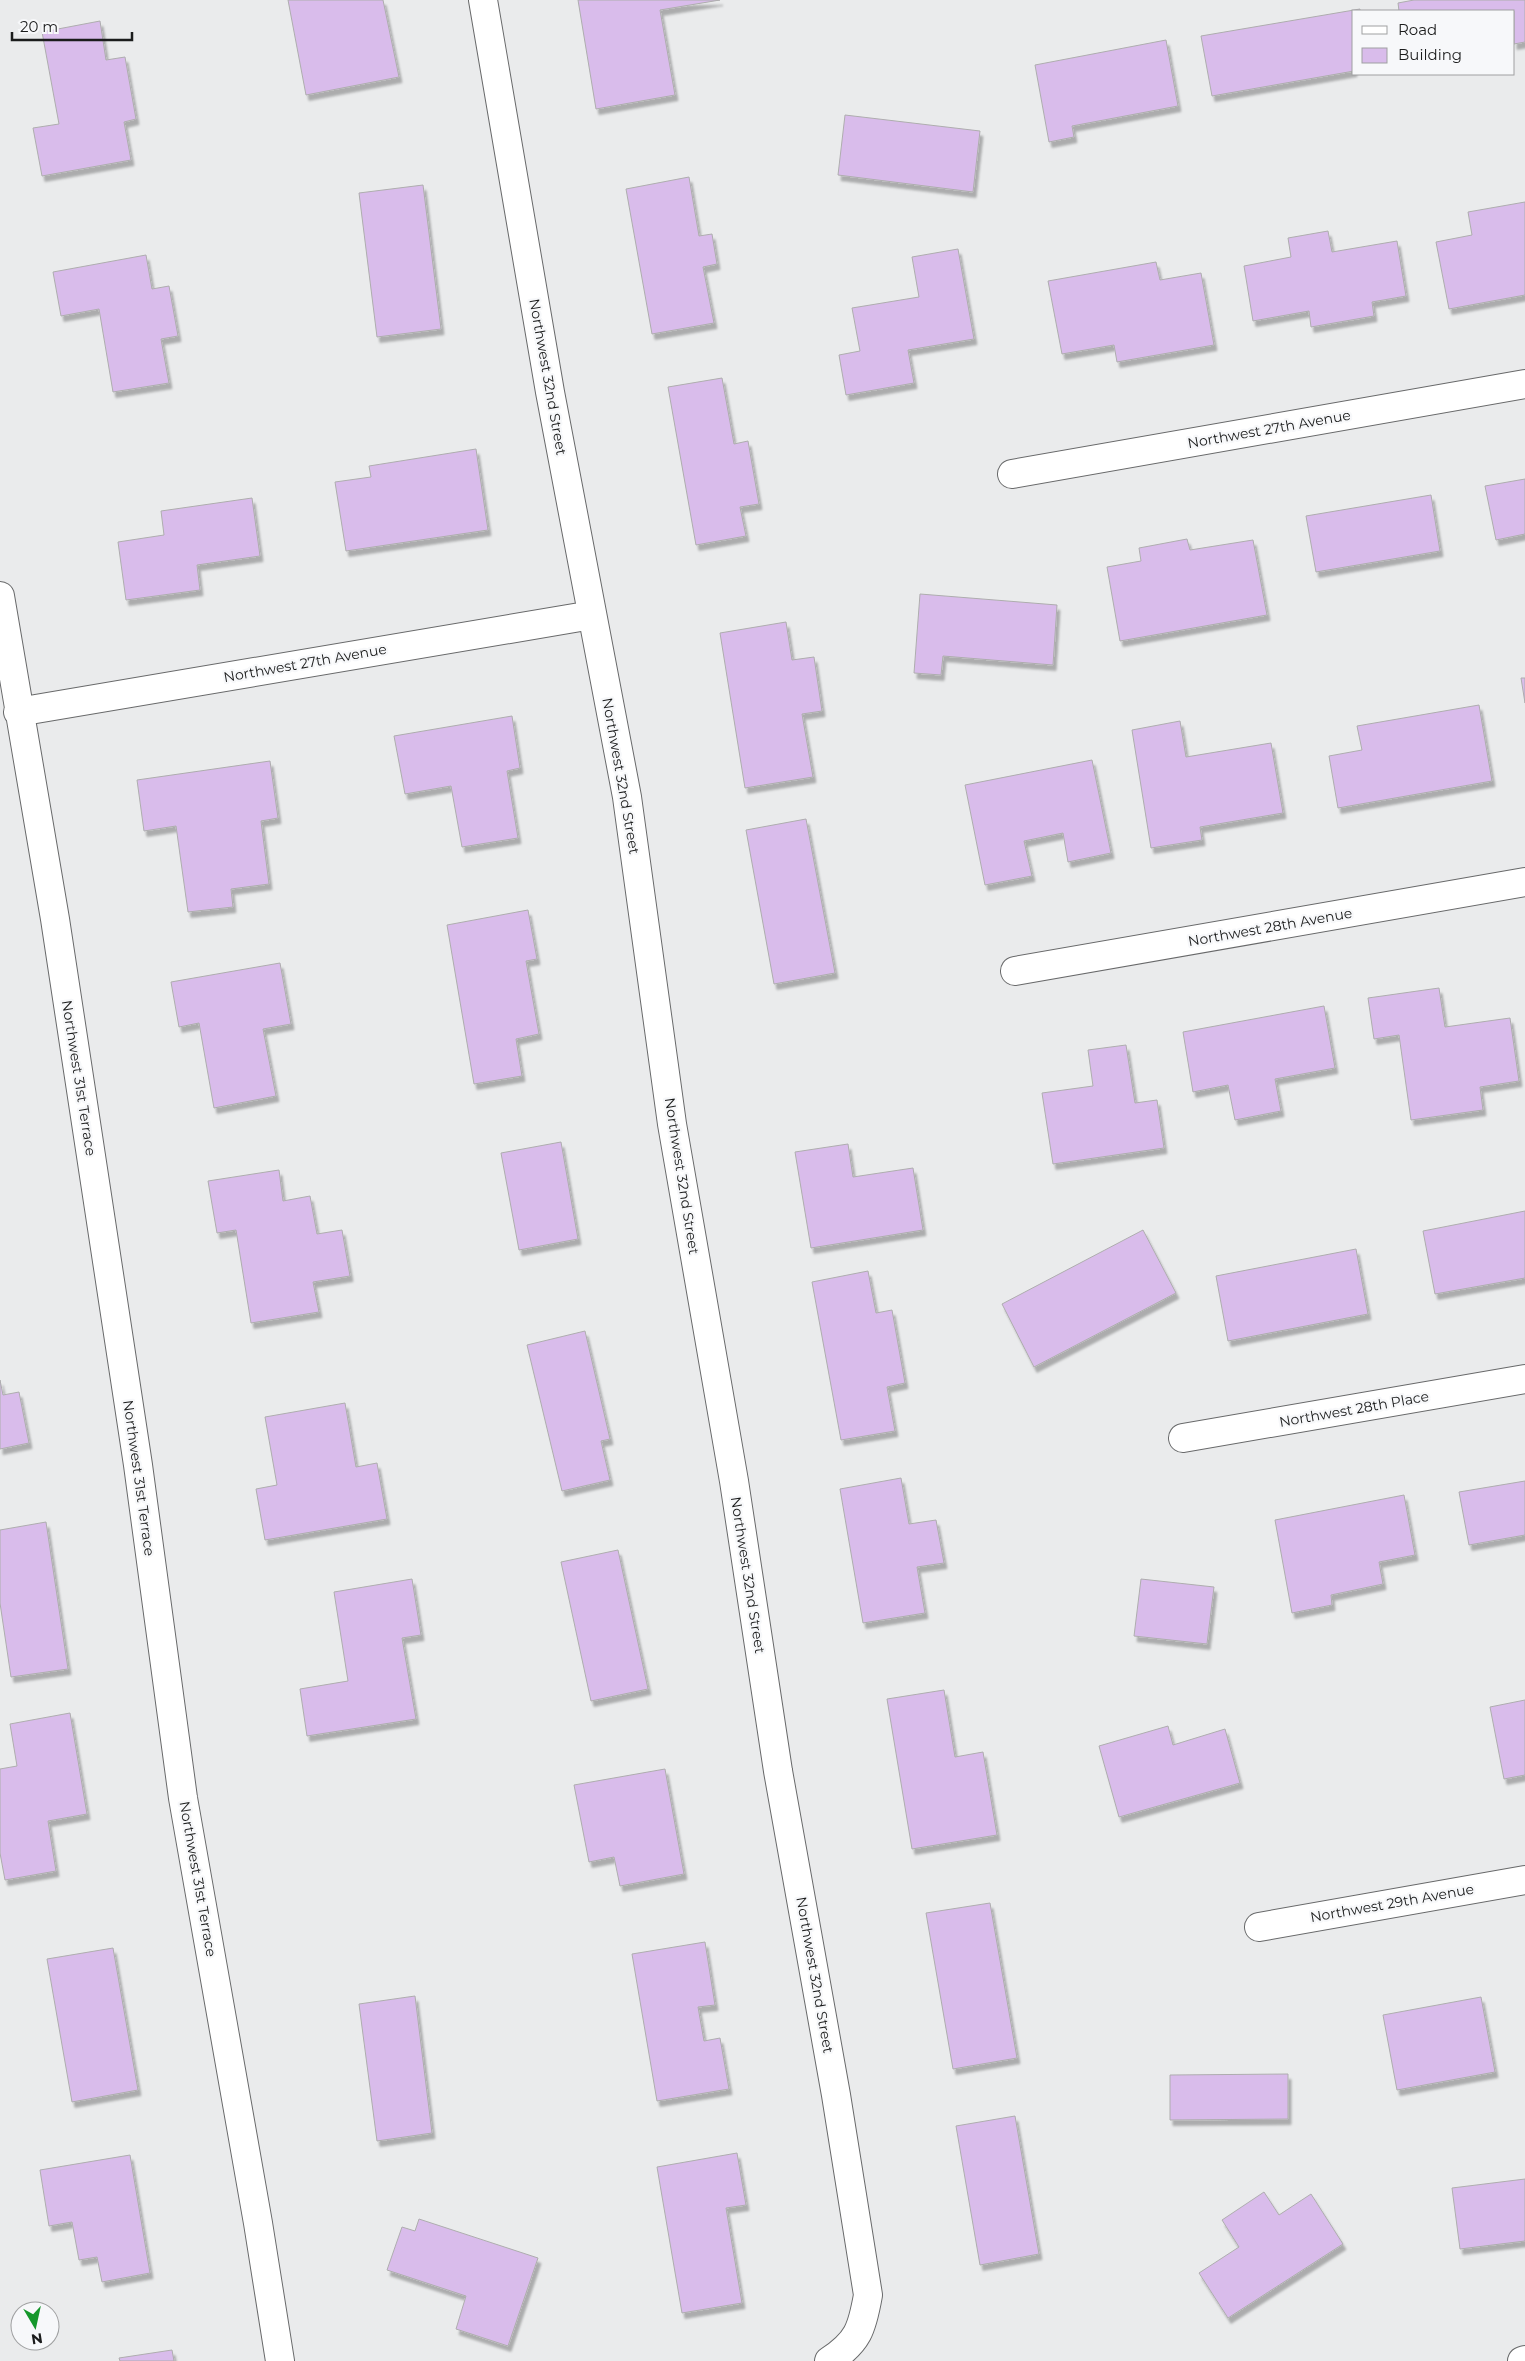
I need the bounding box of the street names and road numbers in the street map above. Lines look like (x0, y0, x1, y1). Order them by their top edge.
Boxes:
street label: Northwest 32nd Street (525, 297, 571, 457)
street label: Northwest 27th Avenue (1186, 406, 1352, 452)
street label: Northwest 27th Avenue (222, 640, 388, 686)
street label: Northwest 32nd Street (598, 696, 644, 856)
street label: Northwest 28th Avenue (1187, 904, 1353, 950)
street label: Northwest 31st Terrace (58, 999, 100, 1157)
street label: Northwest 32nd Street (661, 1096, 703, 1256)
street label: Northwest 28th Place (1278, 1387, 1430, 1431)
street label: Northwest 31st Terrace (119, 1399, 159, 1557)
street label: Northwest 32nd Street (727, 1495, 769, 1655)
street label: Northwest 31st Terrace (175, 1800, 221, 1958)
street label: Northwest 29th Avenue (1309, 1880, 1475, 1926)
street label: Northwest 32nd Street (792, 1895, 838, 2055)

